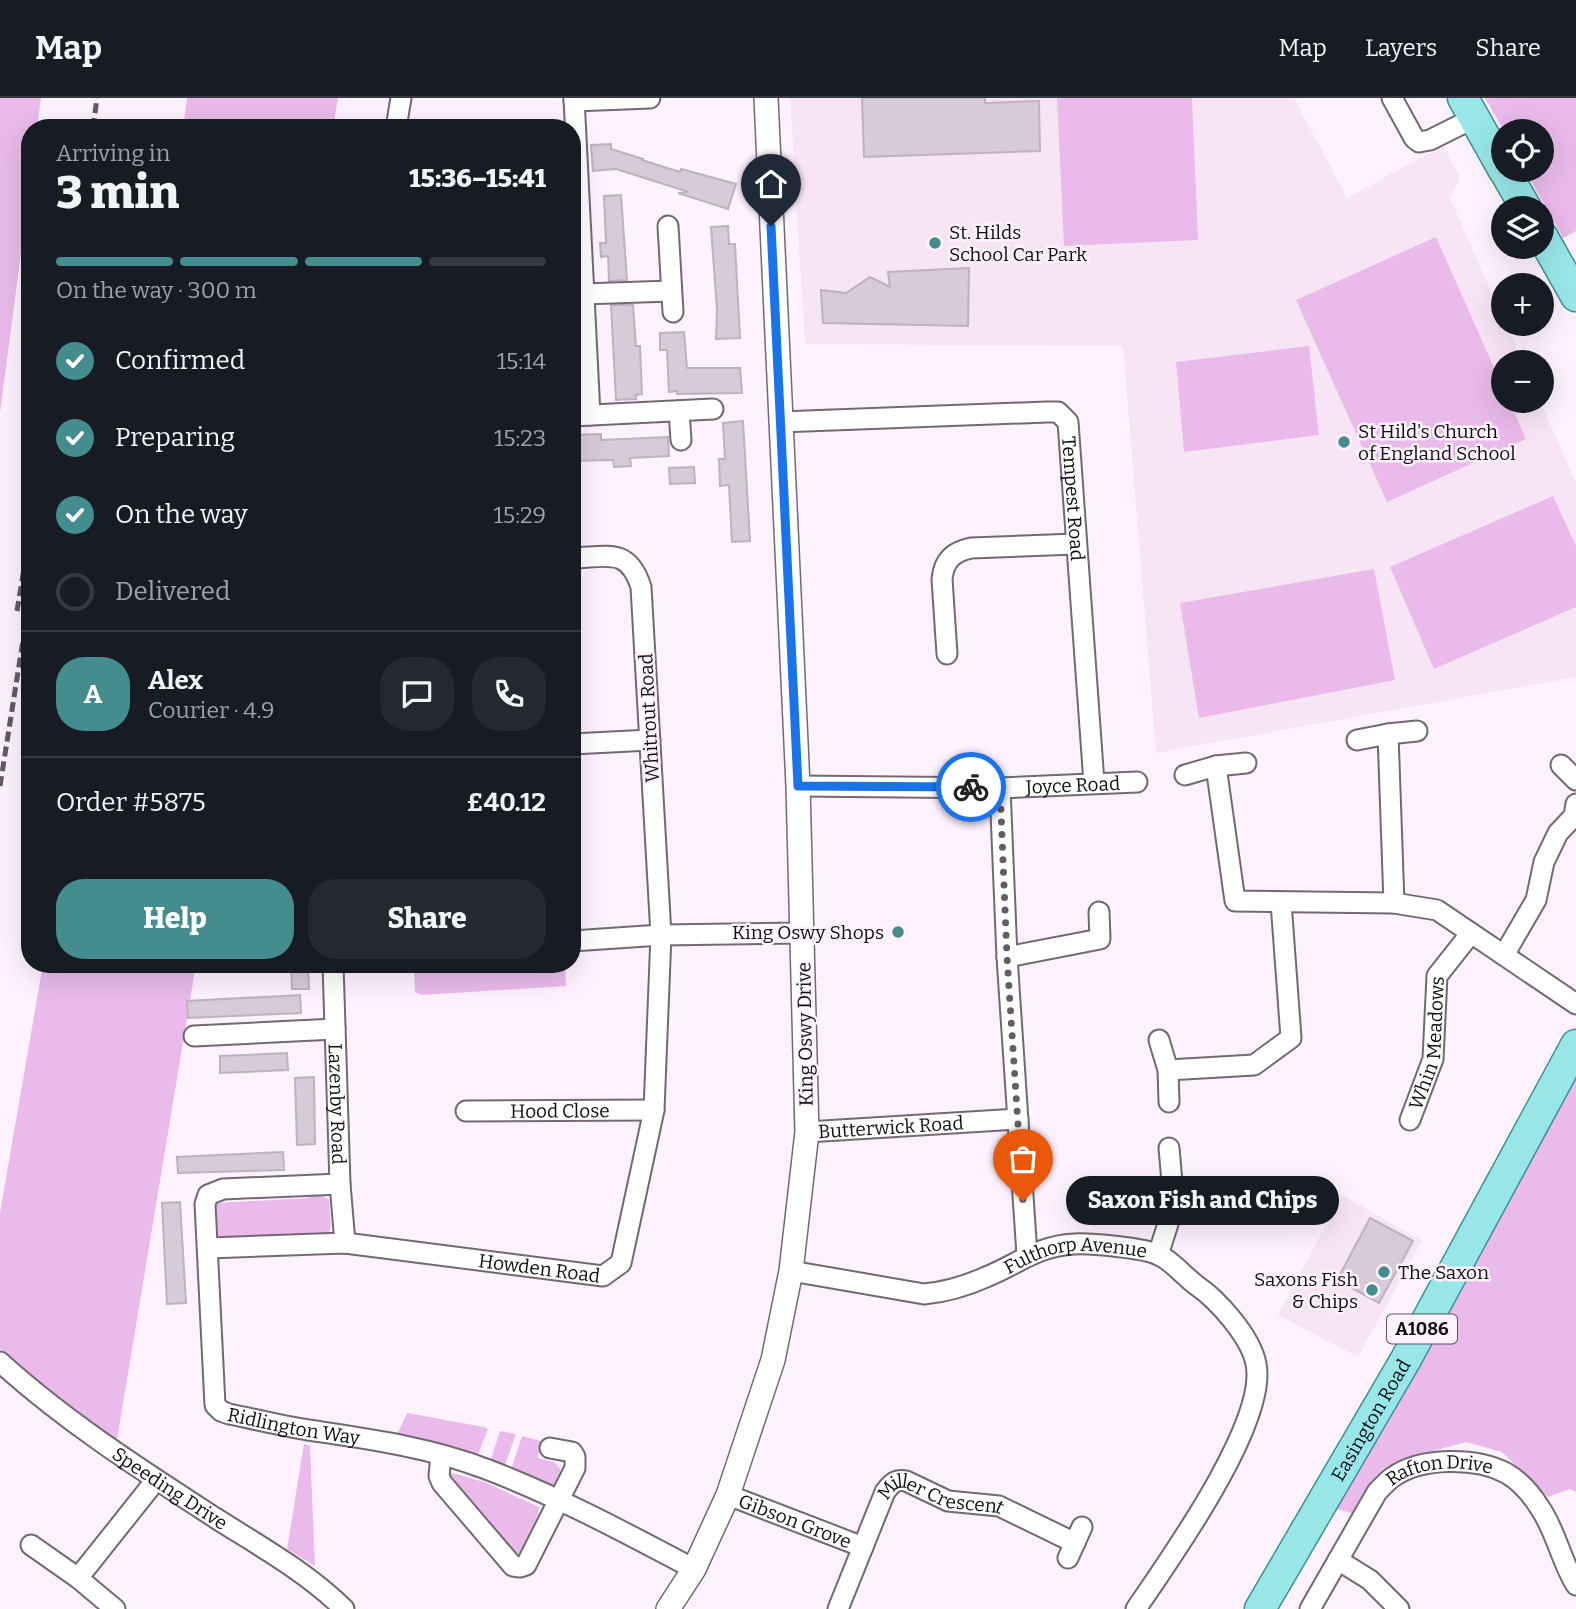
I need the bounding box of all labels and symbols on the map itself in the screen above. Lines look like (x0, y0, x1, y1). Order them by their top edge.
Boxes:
pin (741, 154, 801, 226)
place label: St. Hilds School Car Park (949, 221, 1087, 266)
marker: St. Hilds School Car Park (927, 235, 943, 251)
place label: St Hild's Church of England School (1358, 420, 1516, 465)
marker: St Hild's Church of England School (1336, 434, 1352, 450)
street label: Tempest Road (1058, 435, 1089, 562)
street label: Whitrout Road (634, 653, 664, 783)
courier (936, 752, 1006, 822)
street label: Joyce Road (1024, 771, 1121, 798)
place label: King Oswy Shops (732, 921, 884, 944)
marker: King Oswy Shops (890, 924, 906, 940)
street label: King Oswy Drive (792, 962, 818, 1106)
street label: Whin Meadows (1404, 976, 1448, 1113)
street label: Lazenby Road (324, 1043, 351, 1165)
street label: Hood Close (510, 1099, 610, 1122)
street label: Butterwick Road (817, 1111, 964, 1143)
pin (993, 1129, 1053, 1201)
callout: Saxon Fish and Chips (1065, 1176, 1338, 1226)
street label: Fulthorp Avenue (1000, 1232, 1149, 1278)
street label: Howden Road (477, 1249, 602, 1287)
place label: The Saxon (1398, 1261, 1489, 1284)
marker: The Saxon (1376, 1264, 1392, 1280)
place label: Saxons Fish & Chips (1254, 1268, 1358, 1313)
marker: Saxons Fish & Chips (1364, 1282, 1380, 1298)
road number: A1086 (1387, 1314, 1457, 1344)
street label: Easington Road (1326, 1355, 1415, 1485)
street label: Ridlington Way (226, 1402, 363, 1449)
street label: Speeding Drive (108, 1442, 232, 1534)
street label: Rafton Drive (1381, 1450, 1496, 1490)
street label: Miller Crescent (872, 1469, 1008, 1518)
street label: Gibson Grove (735, 1489, 855, 1553)

